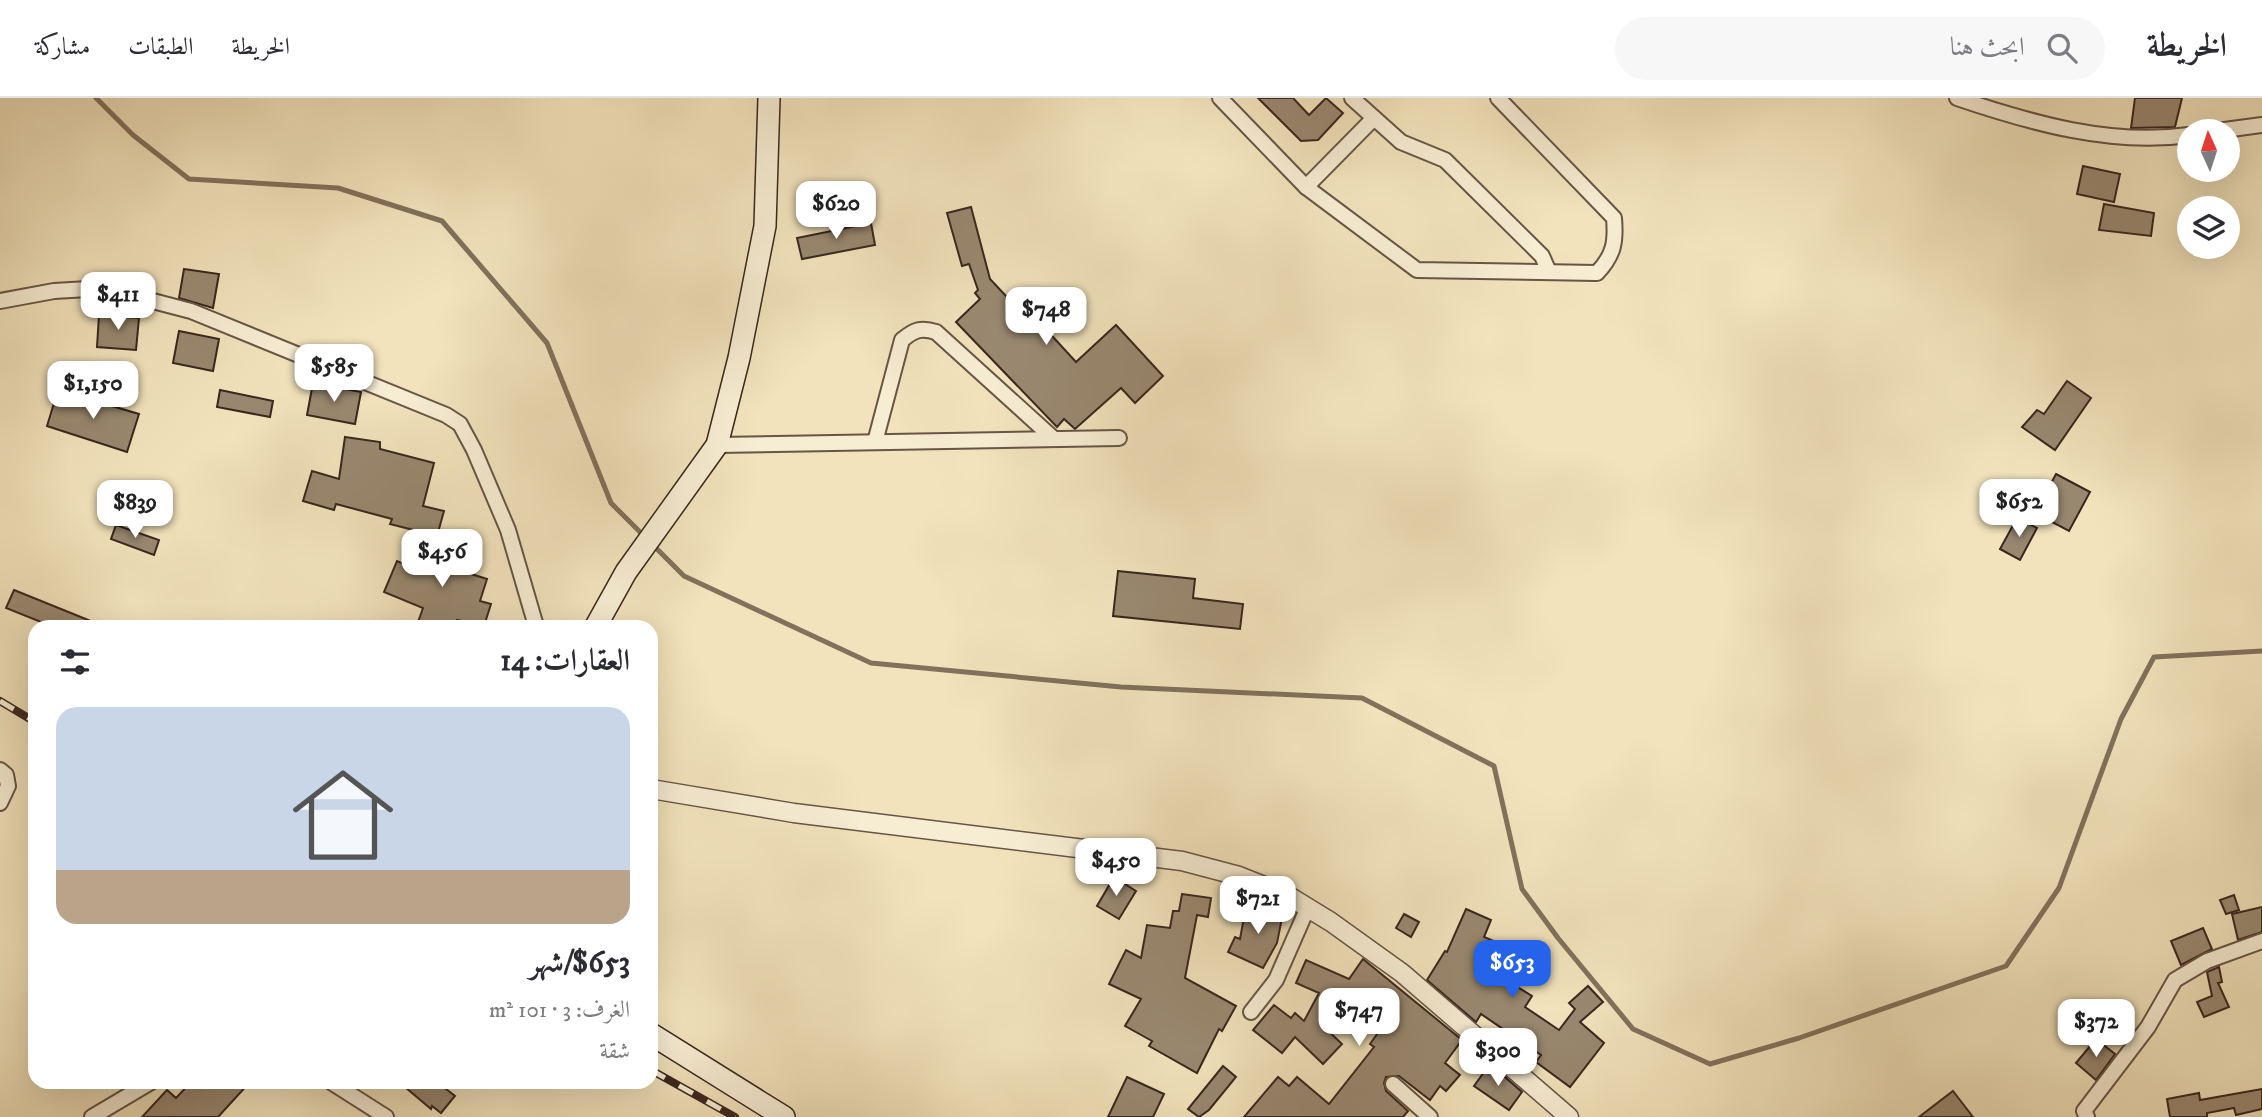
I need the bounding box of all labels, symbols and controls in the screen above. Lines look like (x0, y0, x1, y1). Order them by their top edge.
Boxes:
search box (1615, 17, 2105, 80)
text: الخريطة (2147, 26, 2227, 67)
icon: search (2043, 29, 2081, 67)
text: ابحث هنا (1950, 31, 2025, 64)
text: مشاركة (35, 32, 90, 62)
text: الطبقات (128, 32, 194, 62)
text: الخريطة (232, 32, 290, 62)
north arrow (2177, 119, 2240, 182)
map controls (2177, 119, 2240, 259)
pin: $620 (795, 181, 877, 241)
text: $620 (812, 189, 860, 218)
button: layers (2177, 196, 2240, 259)
pin: $411 (77, 272, 159, 332)
text: $411 (97, 280, 139, 309)
pin: $748 (1005, 288, 1087, 347)
text: $748 (1021, 295, 1071, 324)
pin: $585 (293, 344, 375, 404)
text: $585 (311, 352, 357, 381)
pin: $1,150 (36, 362, 150, 421)
text: $1,150 (63, 369, 123, 398)
pin: $839 (94, 480, 176, 540)
pin: $652 (1978, 480, 2060, 539)
text: $652 (1995, 487, 2043, 516)
text: $839 (113, 488, 157, 517)
pin: $456 (401, 530, 483, 589)
text: $456 (417, 537, 467, 566)
icon: filters (56, 643, 94, 681)
text: العقارات: 14 (500, 643, 630, 680)
icon: home (280, 752, 406, 878)
pin: $450 (1075, 838, 1157, 898)
text: $450 (1091, 846, 1141, 875)
pin: $721 (1217, 876, 1299, 936)
text: $721 (1236, 884, 1280, 913)
pin: $653 (1471, 940, 1553, 1000)
text: $653/شهر (529, 945, 630, 982)
text: $653 (1490, 948, 1534, 977)
pin: $747 (1318, 988, 1400, 1048)
text: الغرف: 3 · 101 m² (489, 996, 630, 1025)
text: $747 (1335, 996, 1383, 1025)
pin: $372 (2055, 1000, 2137, 1059)
text: $372 (2074, 1007, 2118, 1036)
pin: $300 (1457, 1028, 1539, 1088)
text: $300 (1475, 1036, 1521, 1065)
text: شقة (600, 1037, 630, 1066)

